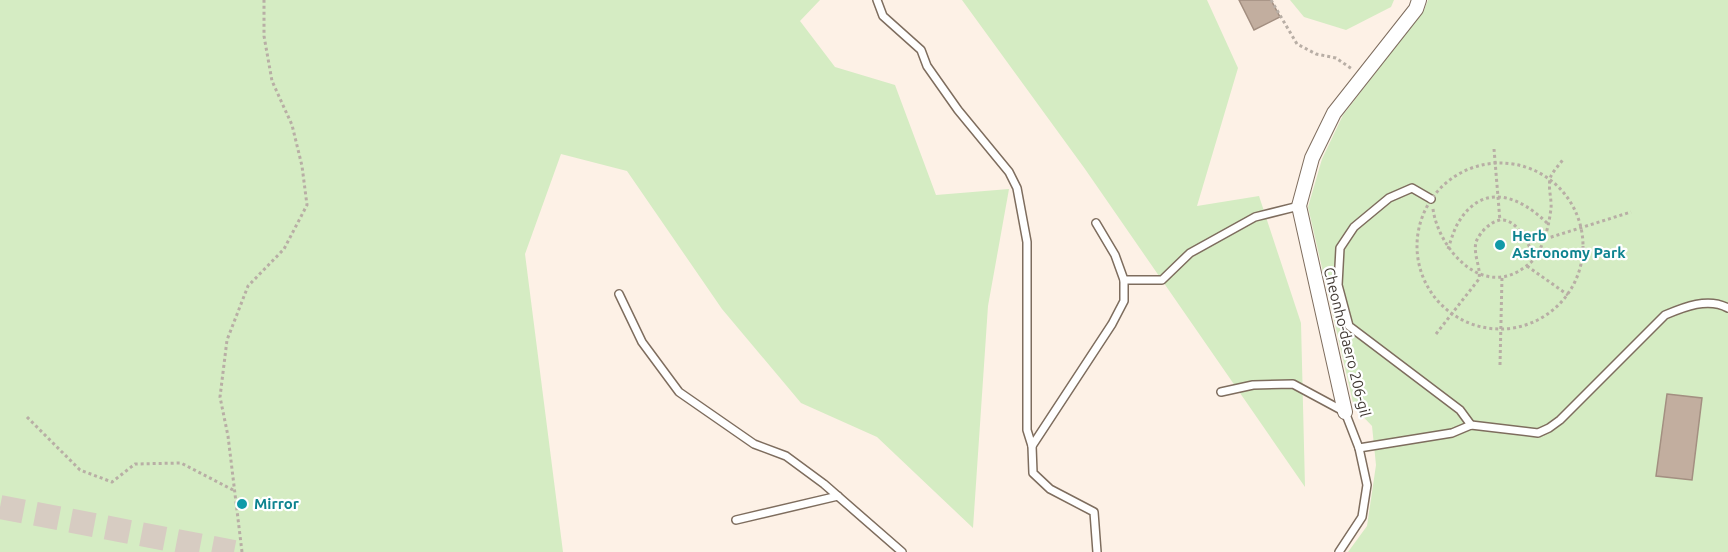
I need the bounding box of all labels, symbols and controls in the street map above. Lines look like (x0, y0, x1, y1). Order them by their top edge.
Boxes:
place label: Herb Astronomy Park (1512, 227, 1626, 261)
marker: Herb Astronomy Park (1493, 238, 1507, 252)
street label: Cheonho-daero 206-gil (1321, 265, 1374, 419)
place label: Mirror (254, 495, 300, 512)
marker: Mirror (235, 497, 249, 511)

